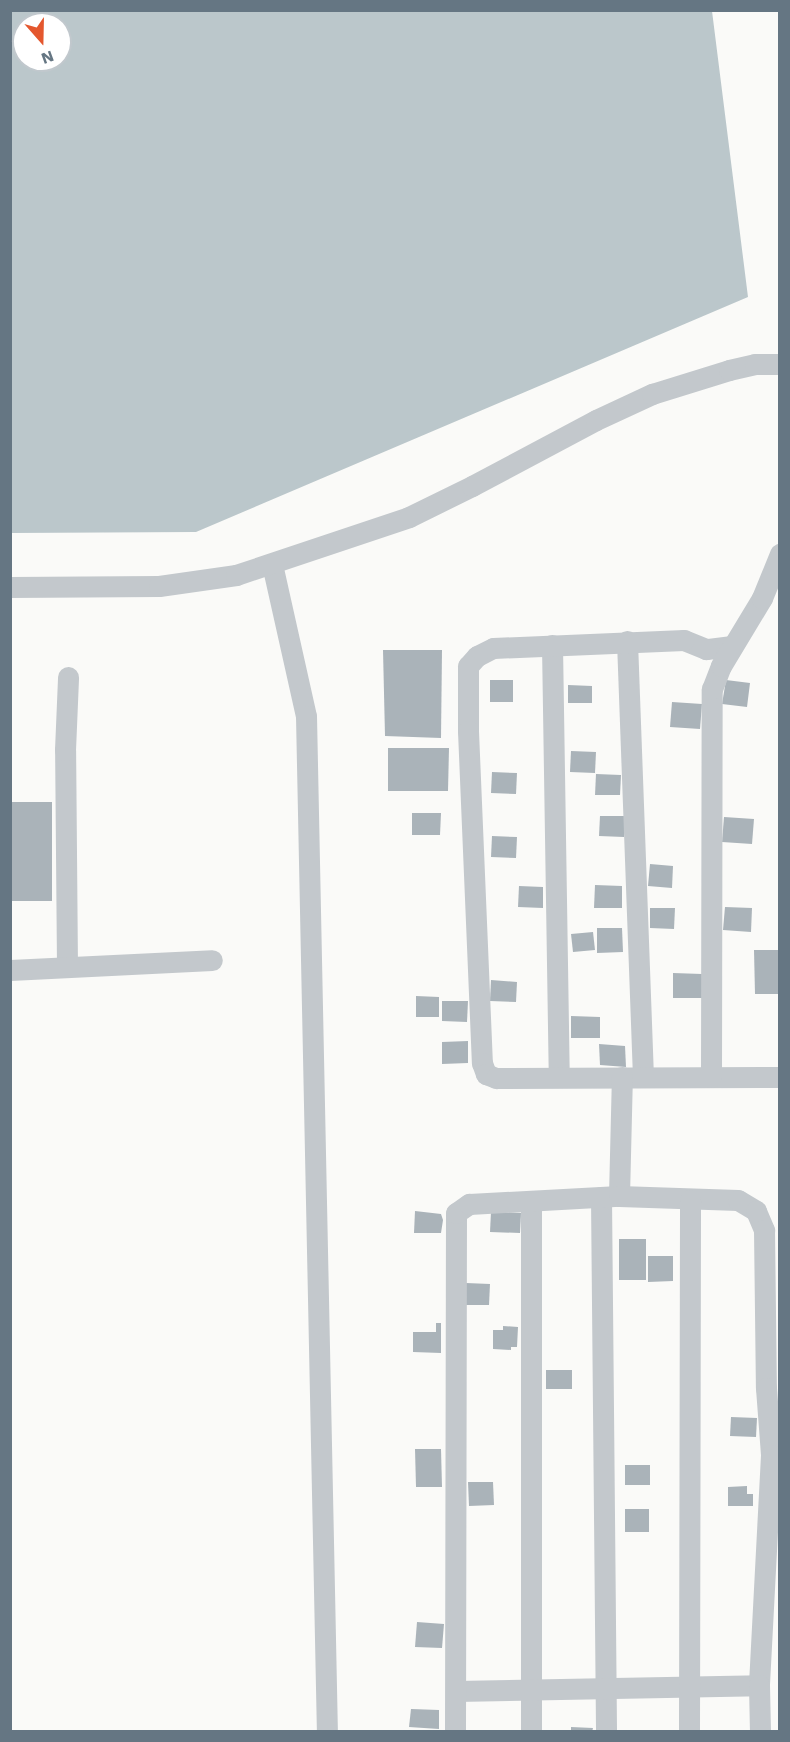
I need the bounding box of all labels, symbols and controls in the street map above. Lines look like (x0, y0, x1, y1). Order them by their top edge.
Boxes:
north arrow (12, 12, 72, 72)
text: N (39, 47, 56, 68)

